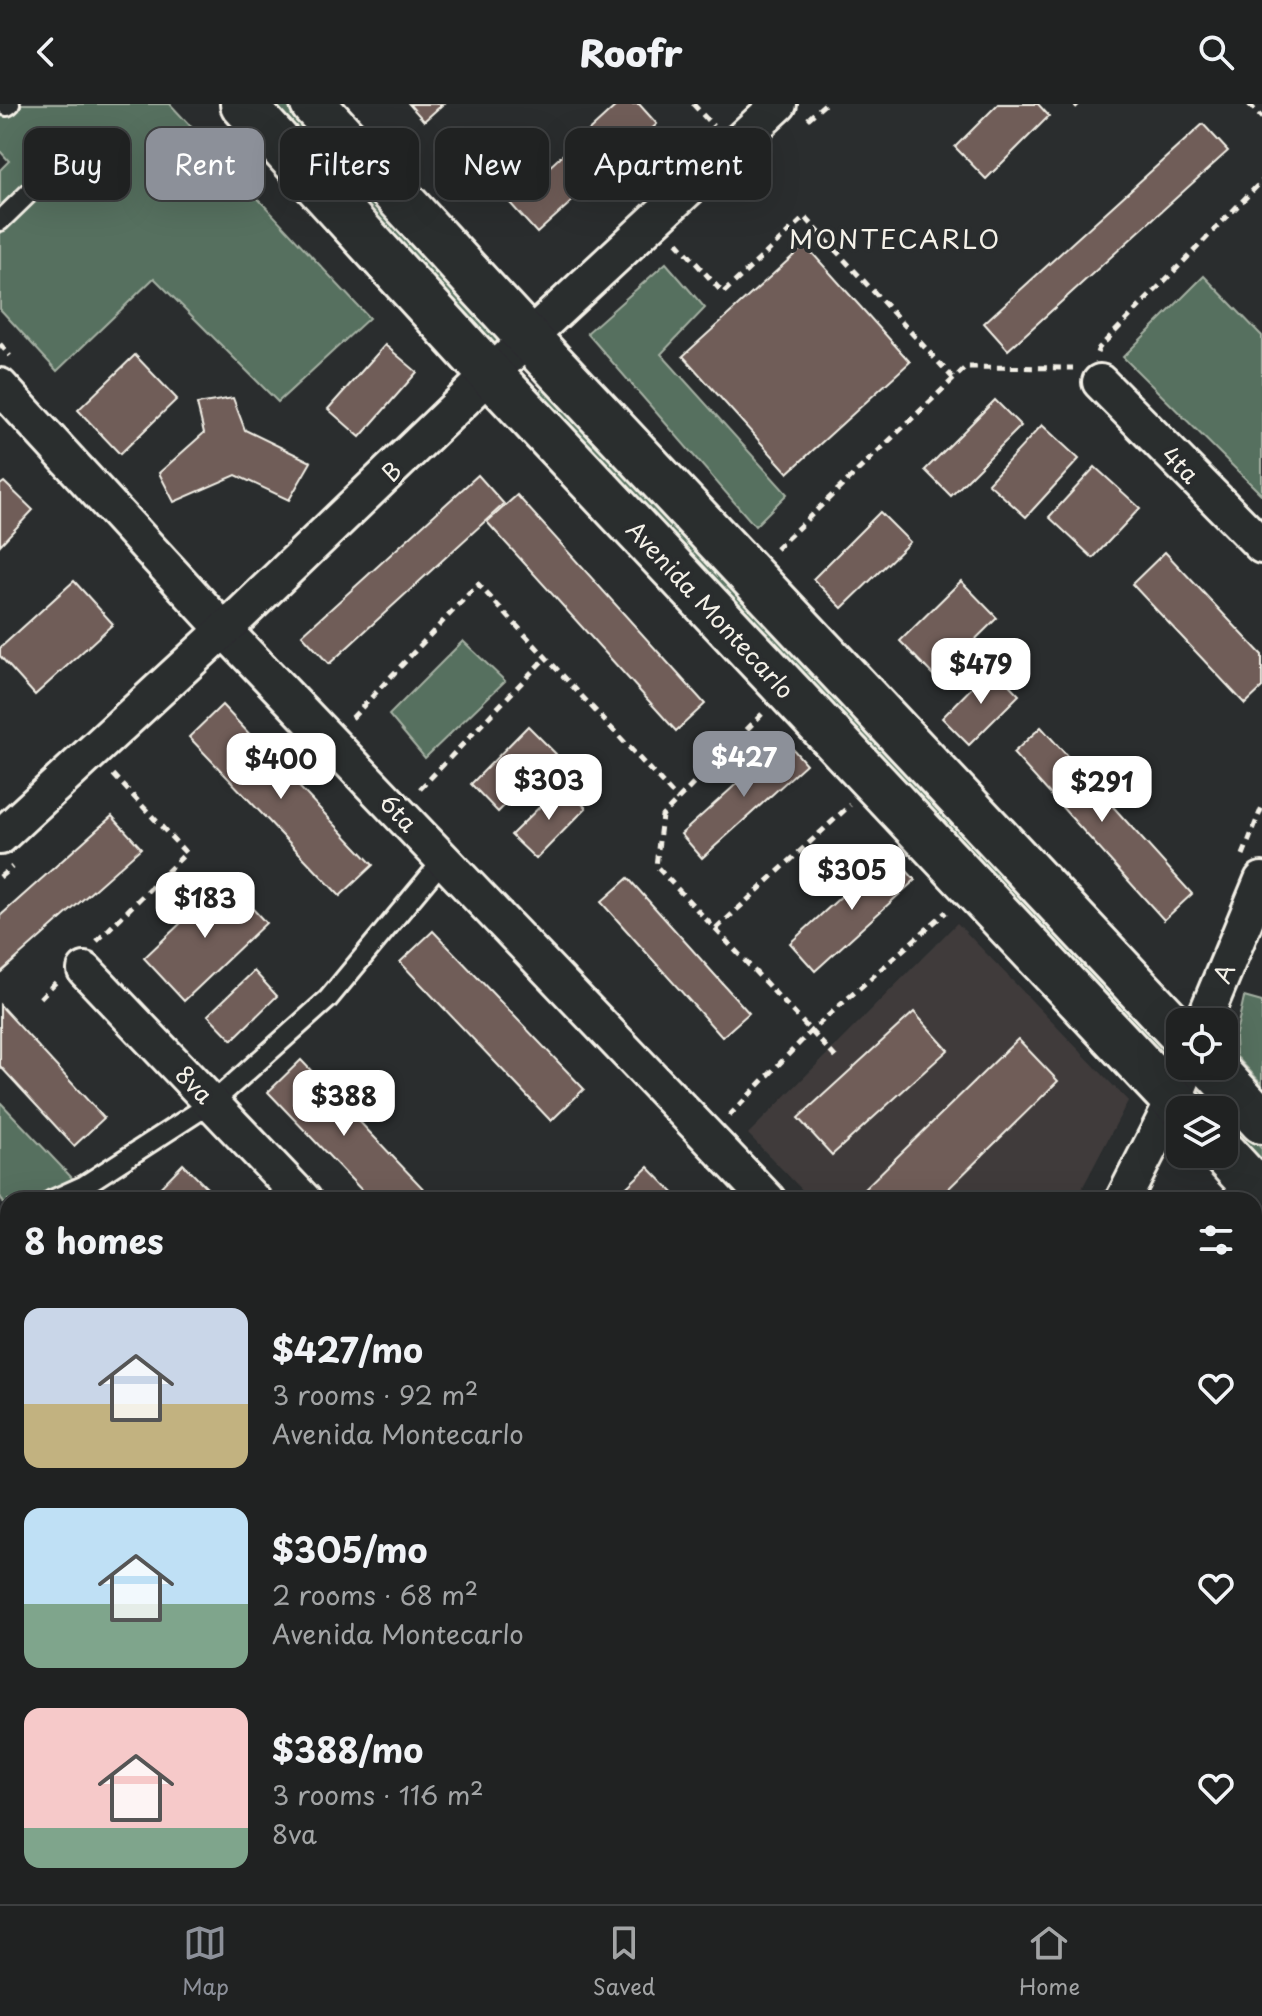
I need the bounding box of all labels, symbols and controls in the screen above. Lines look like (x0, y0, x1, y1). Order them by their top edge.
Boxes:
text: Roofr (579, 25, 683, 79)
icon: back (24, 30, 68, 74)
icon: search (1194, 30, 1238, 74)
chip: Buy (24, 128, 130, 200)
chip: Rent (146, 128, 264, 200)
chip: Filters (280, 128, 419, 200)
chip: New (435, 128, 549, 200)
chip: Apartment (565, 128, 771, 200)
district label: MONTECARLO (789, 219, 1001, 258)
street label: 4ta (1154, 437, 1208, 491)
street label: B (373, 453, 409, 489)
street label: Avenida Montecarlo (619, 512, 803, 706)
pin: $479 (934, 638, 1028, 706)
text: $479 (949, 644, 1013, 683)
pin: $427 (697, 731, 791, 799)
pin: $400 (234, 733, 328, 801)
text: $427 (711, 737, 777, 776)
text: $400 (245, 739, 317, 778)
pin: $303 (502, 754, 596, 822)
pin: $291 (1055, 756, 1149, 824)
text: $303 (514, 760, 584, 799)
text: $291 (1071, 762, 1133, 801)
street label: 6ta (372, 785, 426, 839)
pin: $305 (805, 844, 899, 912)
text: $305 (817, 850, 887, 889)
pin: $183 (158, 872, 252, 940)
text: $183 (174, 878, 236, 917)
street label: A (1203, 958, 1243, 988)
map controls (1166, 1008, 1238, 1168)
button: locate (1166, 1008, 1238, 1080)
street label: 8va (168, 1057, 223, 1112)
pin: $388 (297, 1070, 391, 1138)
text: $388 (311, 1076, 377, 1115)
button: layers (1166, 1096, 1238, 1168)
text: 8 homes (24, 1214, 164, 1266)
icon: filters (1194, 1218, 1238, 1262)
text: $427/mo (272, 1323, 423, 1375)
icon: home (88, 1340, 184, 1436)
icon: heart (1194, 1366, 1238, 1410)
text: 3 rooms · 92 m² (272, 1375, 478, 1414)
text: Avenida Montecarlo (272, 1414, 524, 1453)
text: $305/mo (272, 1523, 427, 1575)
icon: home (88, 1540, 184, 1636)
icon: heart (1194, 1566, 1238, 1610)
text: 2 rooms · 68 m² (272, 1575, 478, 1614)
text: Avenida Montecarlo (272, 1614, 524, 1653)
text: $388/mo (272, 1723, 423, 1775)
icon: home (88, 1740, 184, 1836)
icon: heart (1194, 1766, 1238, 1810)
text: 3 rooms · 116 m² (272, 1775, 484, 1814)
text: 8va (272, 1814, 317, 1853)
tab: Map (182, 1921, 229, 2002)
tab: Saved (593, 1921, 655, 2002)
tab: Home (1019, 1921, 1080, 2002)

